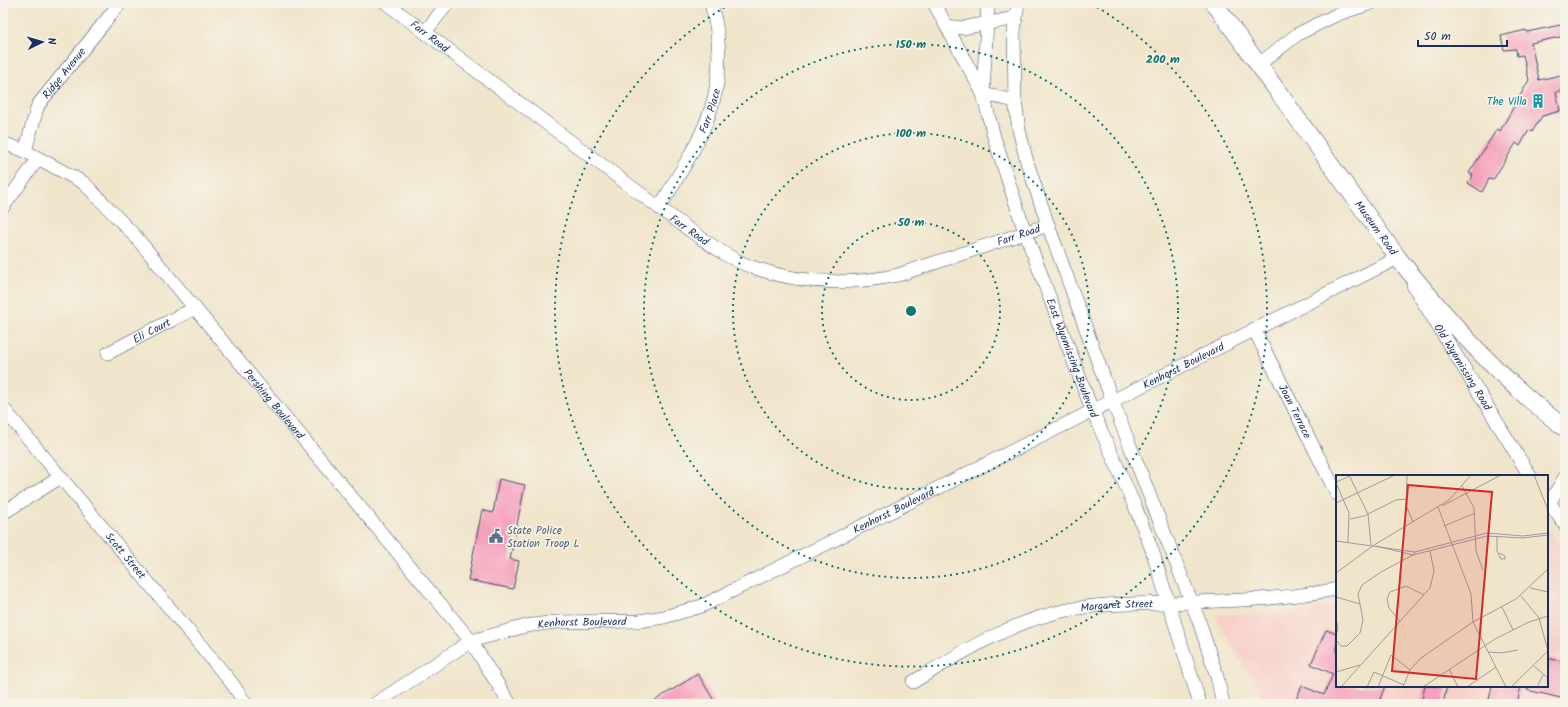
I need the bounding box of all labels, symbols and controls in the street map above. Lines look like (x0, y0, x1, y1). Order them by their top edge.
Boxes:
street label: Farr Road (406, 16, 453, 58)
north arrow (22, 22, 62, 62)
scale bar (1418, 22, 1507, 48)
text: 50 m (1424, 27, 1451, 46)
text: 150 m (896, 35, 926, 54)
text: N (42, 37, 60, 46)
street label: Ridge Avenue (38, 44, 91, 103)
text: 200 m (1146, 50, 1180, 69)
street label: Farr Place (694, 87, 726, 136)
place label: The Villa (1487, 93, 1527, 111)
building icon: The Villa (1530, 93, 1546, 109)
text: 100 m (896, 124, 926, 143)
street label: Museum Road (1349, 197, 1402, 260)
street label: Farr Road (665, 210, 713, 251)
text: 50 m (897, 213, 925, 232)
street label: Farr Road (995, 220, 1043, 251)
street label: East Wyomissing Boulevard (1041, 296, 1103, 422)
centre of rings (904, 304, 918, 318)
street label: Eli Court (130, 314, 175, 349)
street label: Old Wyomissing Road (1429, 320, 1496, 415)
street label: Kenhorst Boulevard (1140, 338, 1228, 394)
street label: Pershing Boulevard (239, 365, 308, 444)
street label: Joan Terrace (1273, 381, 1316, 442)
inset map (1336, 475, 1548, 687)
street label: Kenhorst Boulevard (850, 483, 938, 539)
place label: State Police Station Troop L (507, 522, 580, 553)
public building icon: State Police Station Troop L (488, 528, 504, 544)
street label: Scott Street (100, 529, 151, 584)
street label: Margaret Street (1079, 595, 1154, 618)
street label: Kenhorst Boulevard (536, 613, 627, 634)

